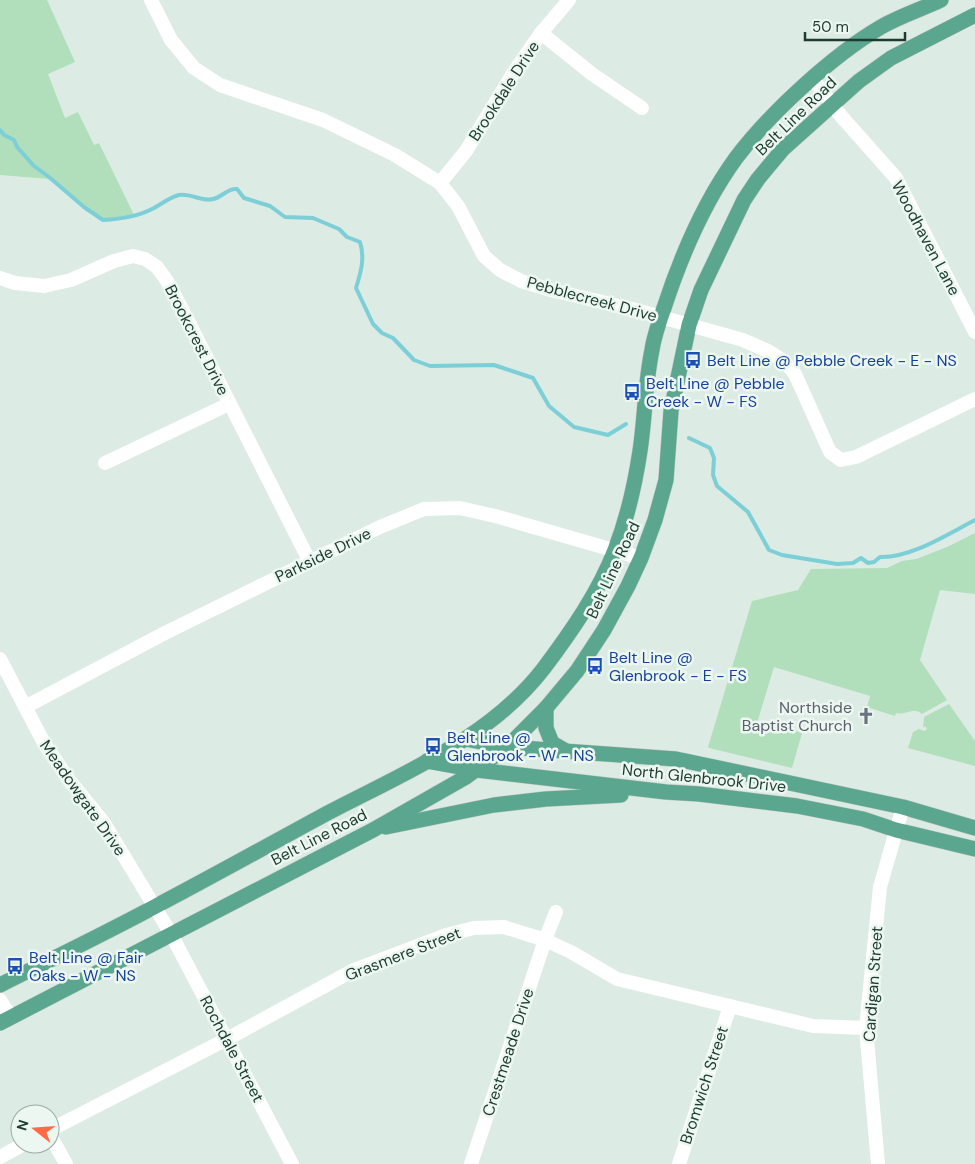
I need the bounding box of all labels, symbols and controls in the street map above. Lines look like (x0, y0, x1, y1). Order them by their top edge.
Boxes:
scale bar (805, 10, 905, 42)
text: 50 m (812, 17, 849, 37)
street label: Brookdale Drive (464, 37, 544, 145)
street label: Belt Line Road (751, 72, 841, 160)
street label: Woodhaven Lane (887, 177, 965, 299)
street label: Pebblecreek Drive (525, 272, 659, 326)
street label: Brookcrest Drive (160, 281, 234, 399)
bus stop icon: Belt Line @ Pebble Creek - E - NS (683, 350, 703, 370)
place label: Belt Line @ Pebble Creek - E - NS (707, 350, 957, 371)
place label: Belt Line @ Pebble Creek - W - FS (646, 373, 785, 412)
bus stop icon: Belt Line @ Pebble Creek - W - FS (622, 382, 642, 402)
street label: Belt Line Road (581, 518, 645, 622)
street label: Parkside Drive (272, 523, 374, 587)
place label: Belt Line @ Glenbrook - E - FS (609, 647, 747, 686)
bus stop icon: Belt Line @ Glenbrook - E - FS (585, 656, 605, 676)
place label: Northside Baptist Church (742, 697, 852, 736)
church icon: Northside Baptist Church (856, 706, 876, 726)
place label: Belt Line @ Glenbrook - W - NS (447, 727, 594, 766)
street label: Meadowgate Drive (35, 736, 131, 860)
bus stop icon: Belt Line @ Glenbrook - W - NS (423, 736, 443, 756)
street label: North Glenbrook Drive (621, 759, 787, 797)
street label: Belt Line Road (268, 804, 370, 870)
street label: Grasmere Street (342, 922, 464, 986)
street label: Cardigan Street (858, 925, 888, 1043)
place label: Belt Line @ Fair Oaks - W - NS (29, 947, 144, 986)
bus stop icon: Belt Line @ Fair Oaks - W - NS (5, 956, 25, 976)
street label: Crestmeade Drive (477, 985, 539, 1119)
street label: Rochdale Street (195, 992, 269, 1106)
street label: Bromwich Street (675, 1023, 733, 1147)
north arrow (10, 1104, 60, 1154)
text: N (12, 1118, 33, 1133)

